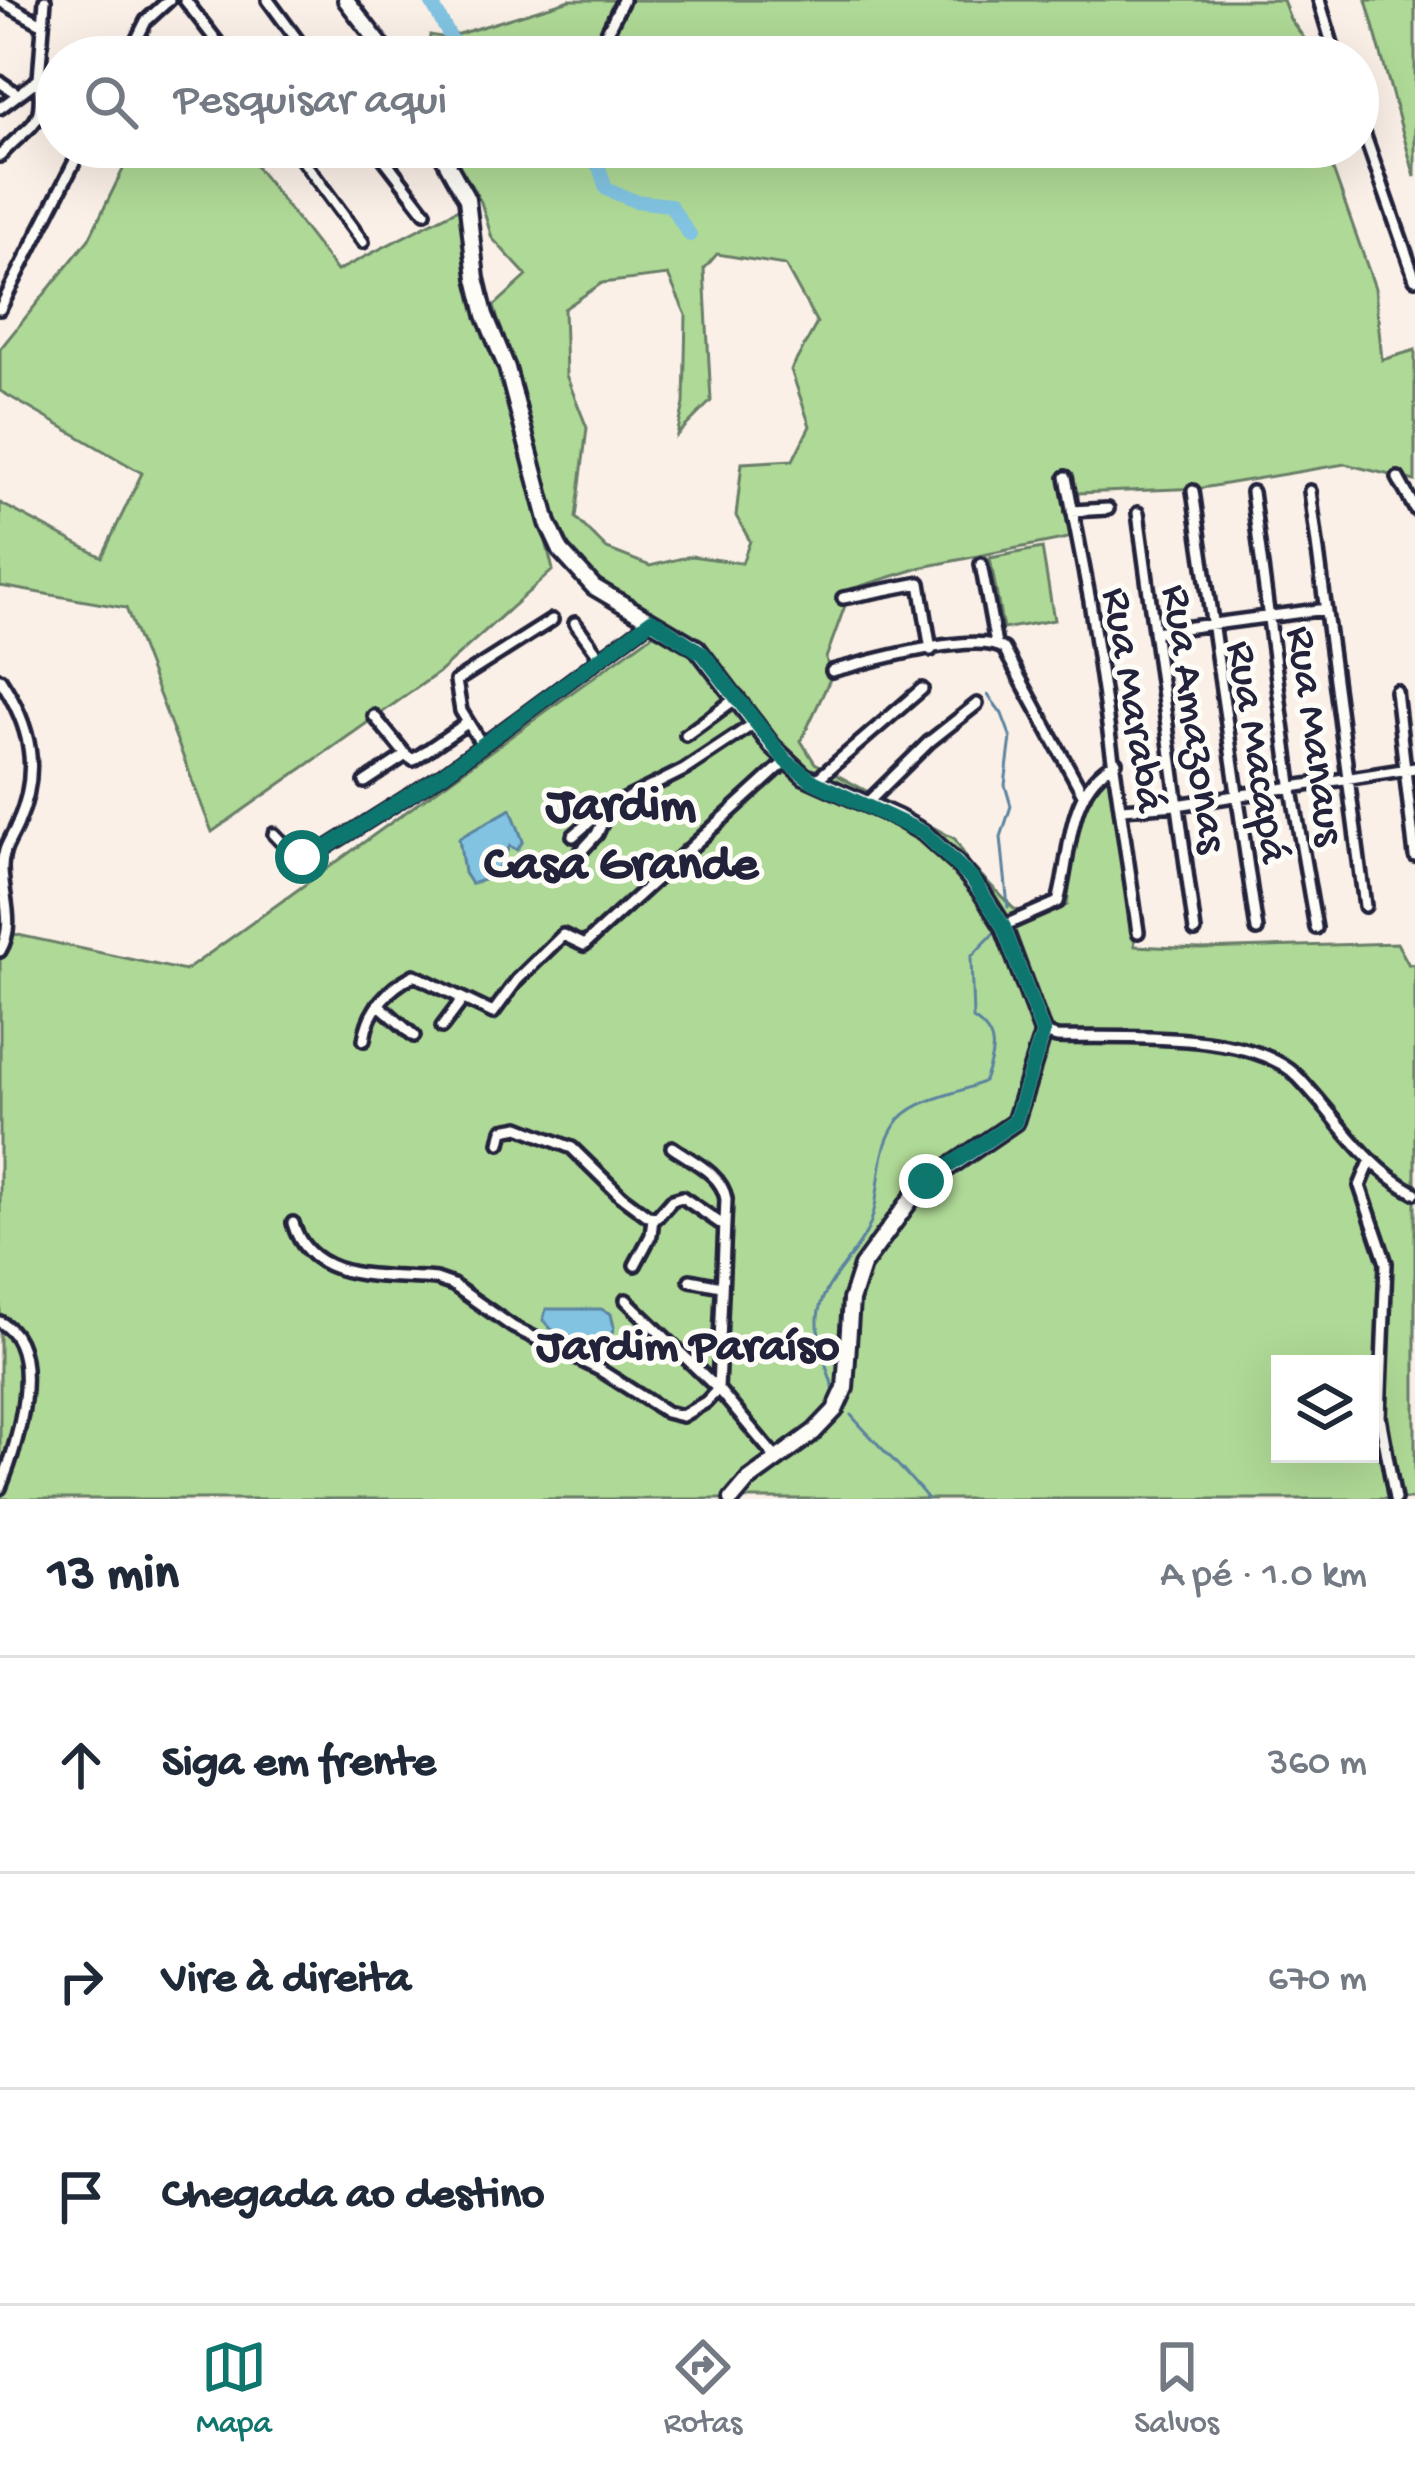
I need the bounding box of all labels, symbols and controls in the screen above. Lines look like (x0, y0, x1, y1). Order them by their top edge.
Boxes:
search box (36, 36, 1379, 168)
icon: search (78, 69, 144, 135)
text: Pesquisar aqui (174, 76, 447, 129)
street label: Rua Amazonas (1147, 582, 1237, 858)
street label: Rua Marabá (1087, 584, 1175, 818)
street label: Rua Manaus (1271, 623, 1354, 850)
street label: Rua Macapá (1211, 637, 1299, 869)
district label: Jardim Casa Grande (484, 779, 760, 898)
route start (275, 830, 329, 884)
route end (899, 1154, 953, 1208)
district label: Jardim Paraíso (536, 1321, 839, 1378)
map controls (1271, 1355, 1379, 1463)
button: layers (1271, 1355, 1379, 1463)
text: 13 min (48, 1547, 179, 1607)
text: A pé · 1.0 km (1160, 1554, 1367, 1600)
icon: ahead (48, 1732, 114, 1798)
text: Siga em frente (162, 1738, 436, 1791)
text: 360 m (1268, 1742, 1367, 1788)
icon: right (48, 1948, 114, 2014)
text: Vire à direita (162, 1954, 411, 2007)
text: 670 m (1268, 1958, 1367, 2004)
icon: arrive (48, 2164, 114, 2230)
text: Chegada ao destino (162, 2170, 544, 2223)
tab: Mapa (196, 2334, 272, 2444)
tab: Rotas (664, 2334, 742, 2444)
tab: Salvos (1134, 2334, 1219, 2444)

